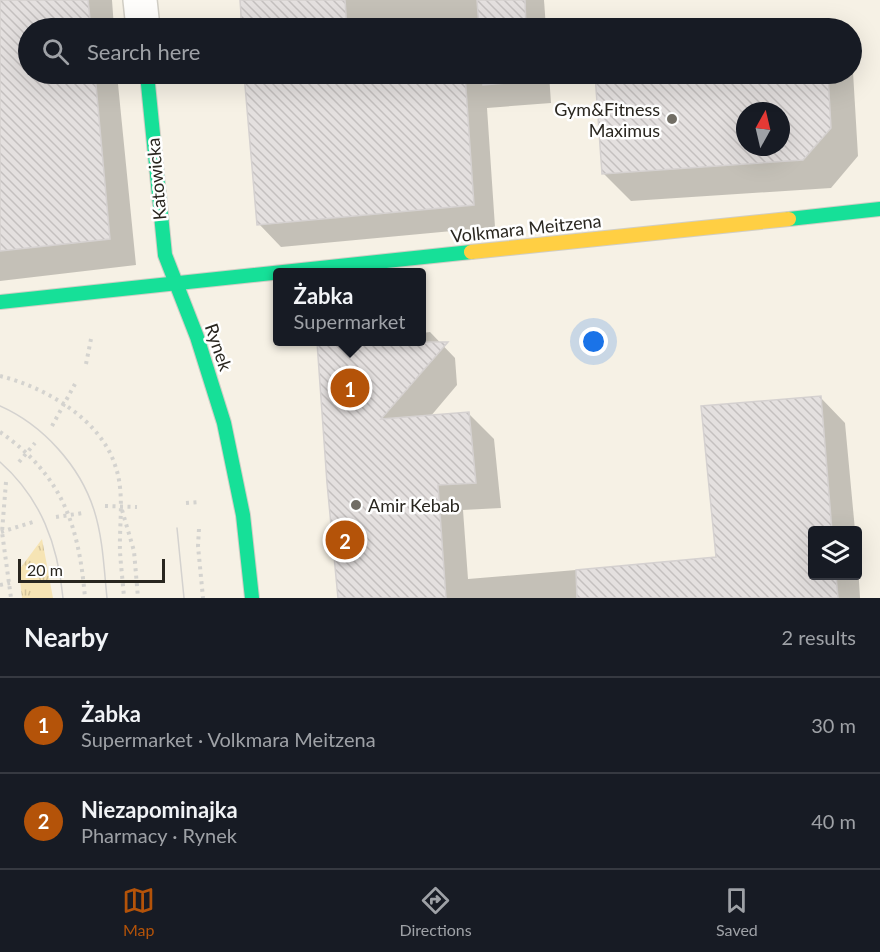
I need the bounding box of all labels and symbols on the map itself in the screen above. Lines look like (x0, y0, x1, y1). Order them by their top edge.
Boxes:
place label: Gym&Fitness Maximus (554, 98, 660, 141)
north arrow (736, 102, 790, 156)
marker: Gym&Fitness Maximus (665, 112, 679, 126)
street label: Katowicka (141, 137, 171, 221)
street label: Volkmara Meitzena (450, 209, 602, 247)
street label: Rynek (201, 320, 238, 375)
your location (579, 327, 608, 356)
pin: 1 (330, 366, 370, 410)
place label: Amir Kebab (368, 494, 460, 516)
marker: Amir Kebab (349, 498, 363, 512)
pin: 2 (326, 518, 364, 562)
scale bar (18, 556, 165, 584)

